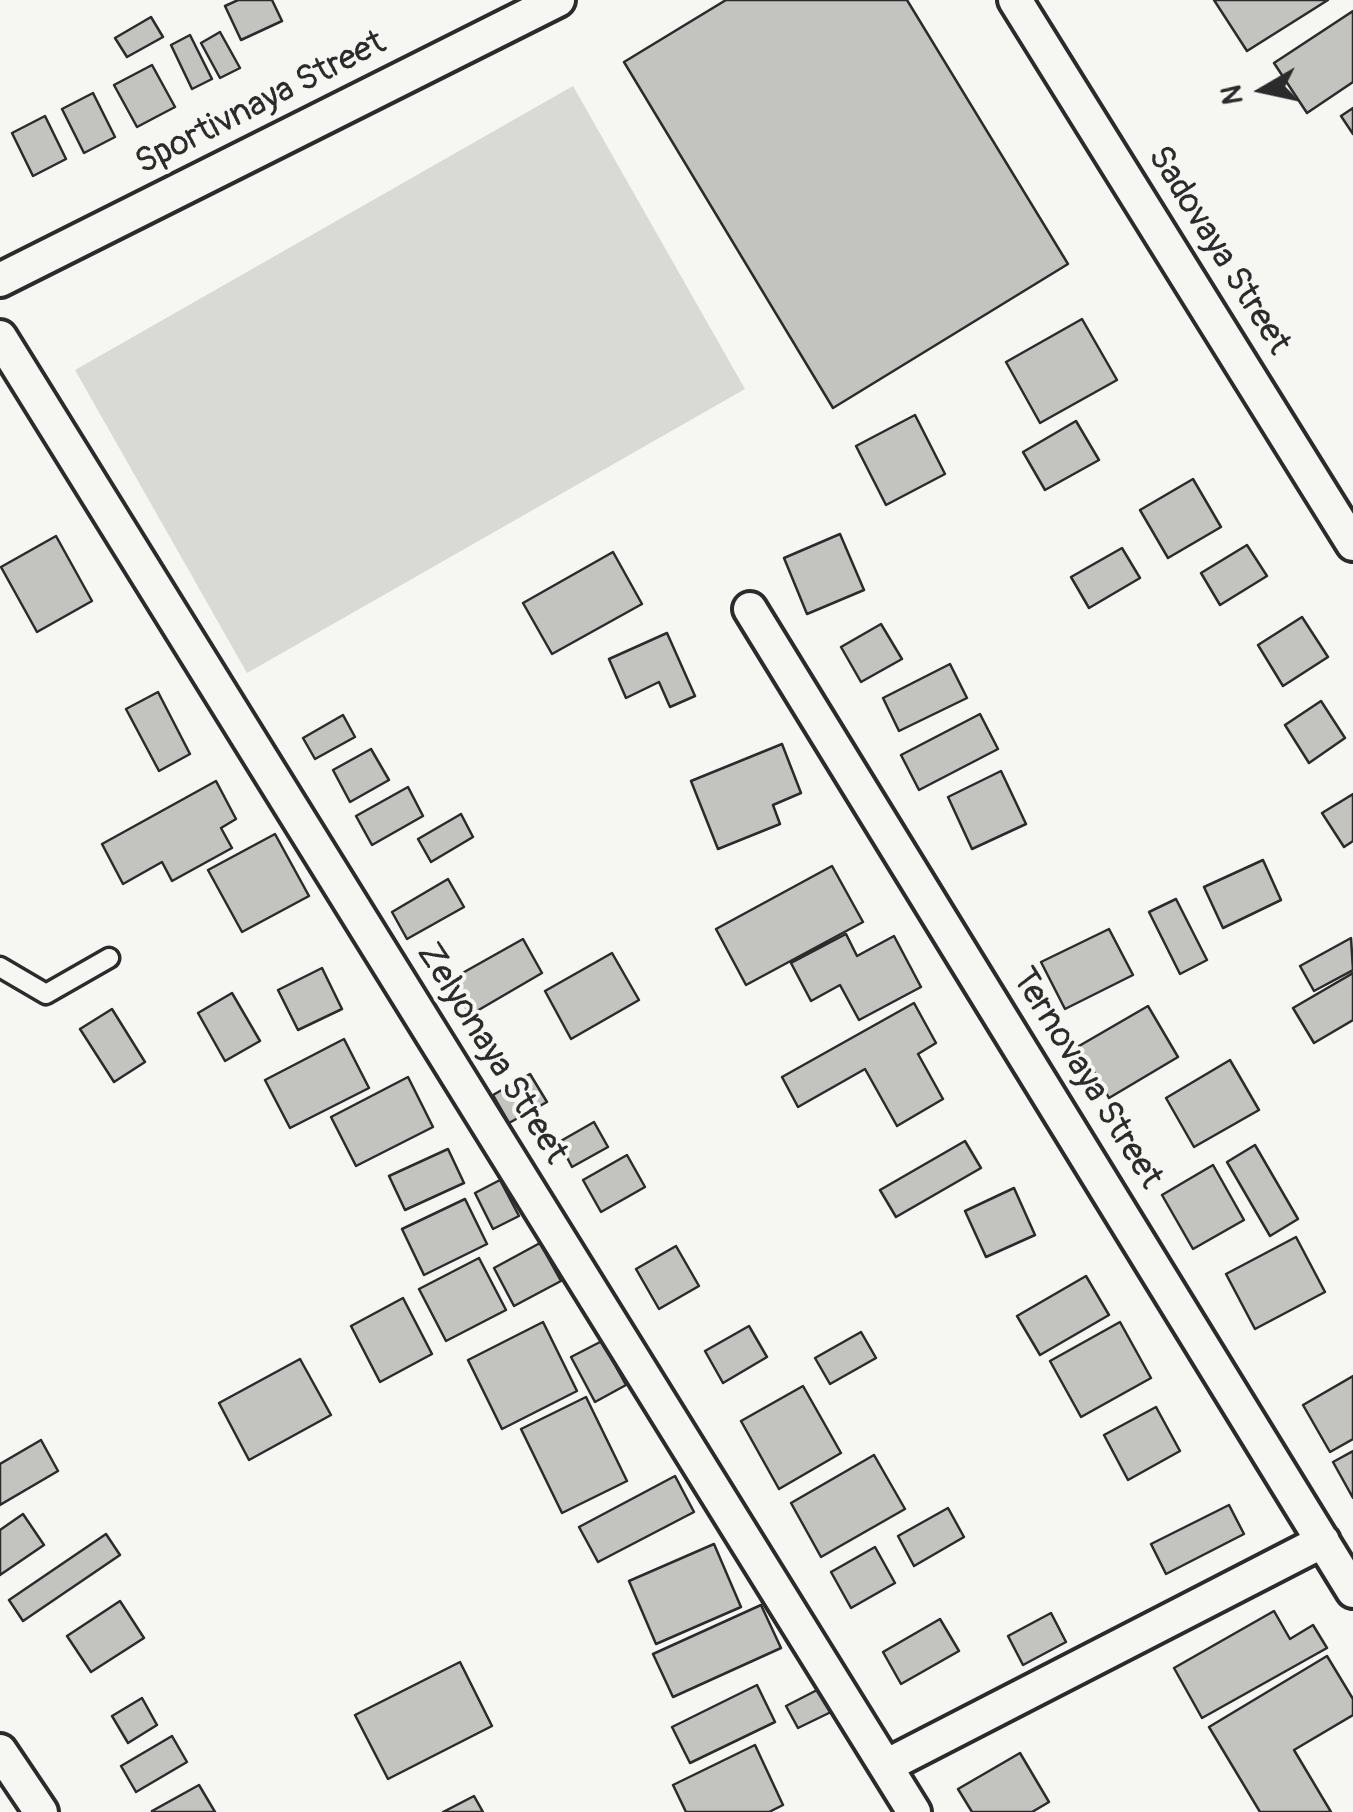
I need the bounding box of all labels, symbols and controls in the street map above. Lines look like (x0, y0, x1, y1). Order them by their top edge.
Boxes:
street label: Sportivnaya Street (129, 23, 393, 185)
north arrow (1213, 40, 1313, 140)
text: N (1214, 83, 1252, 107)
street label: Sadovaya Street (1137, 139, 1299, 363)
street label: Zelyonaya Street (406, 936, 576, 1172)
street label: Ternovaya Street (1001, 961, 1171, 1197)

